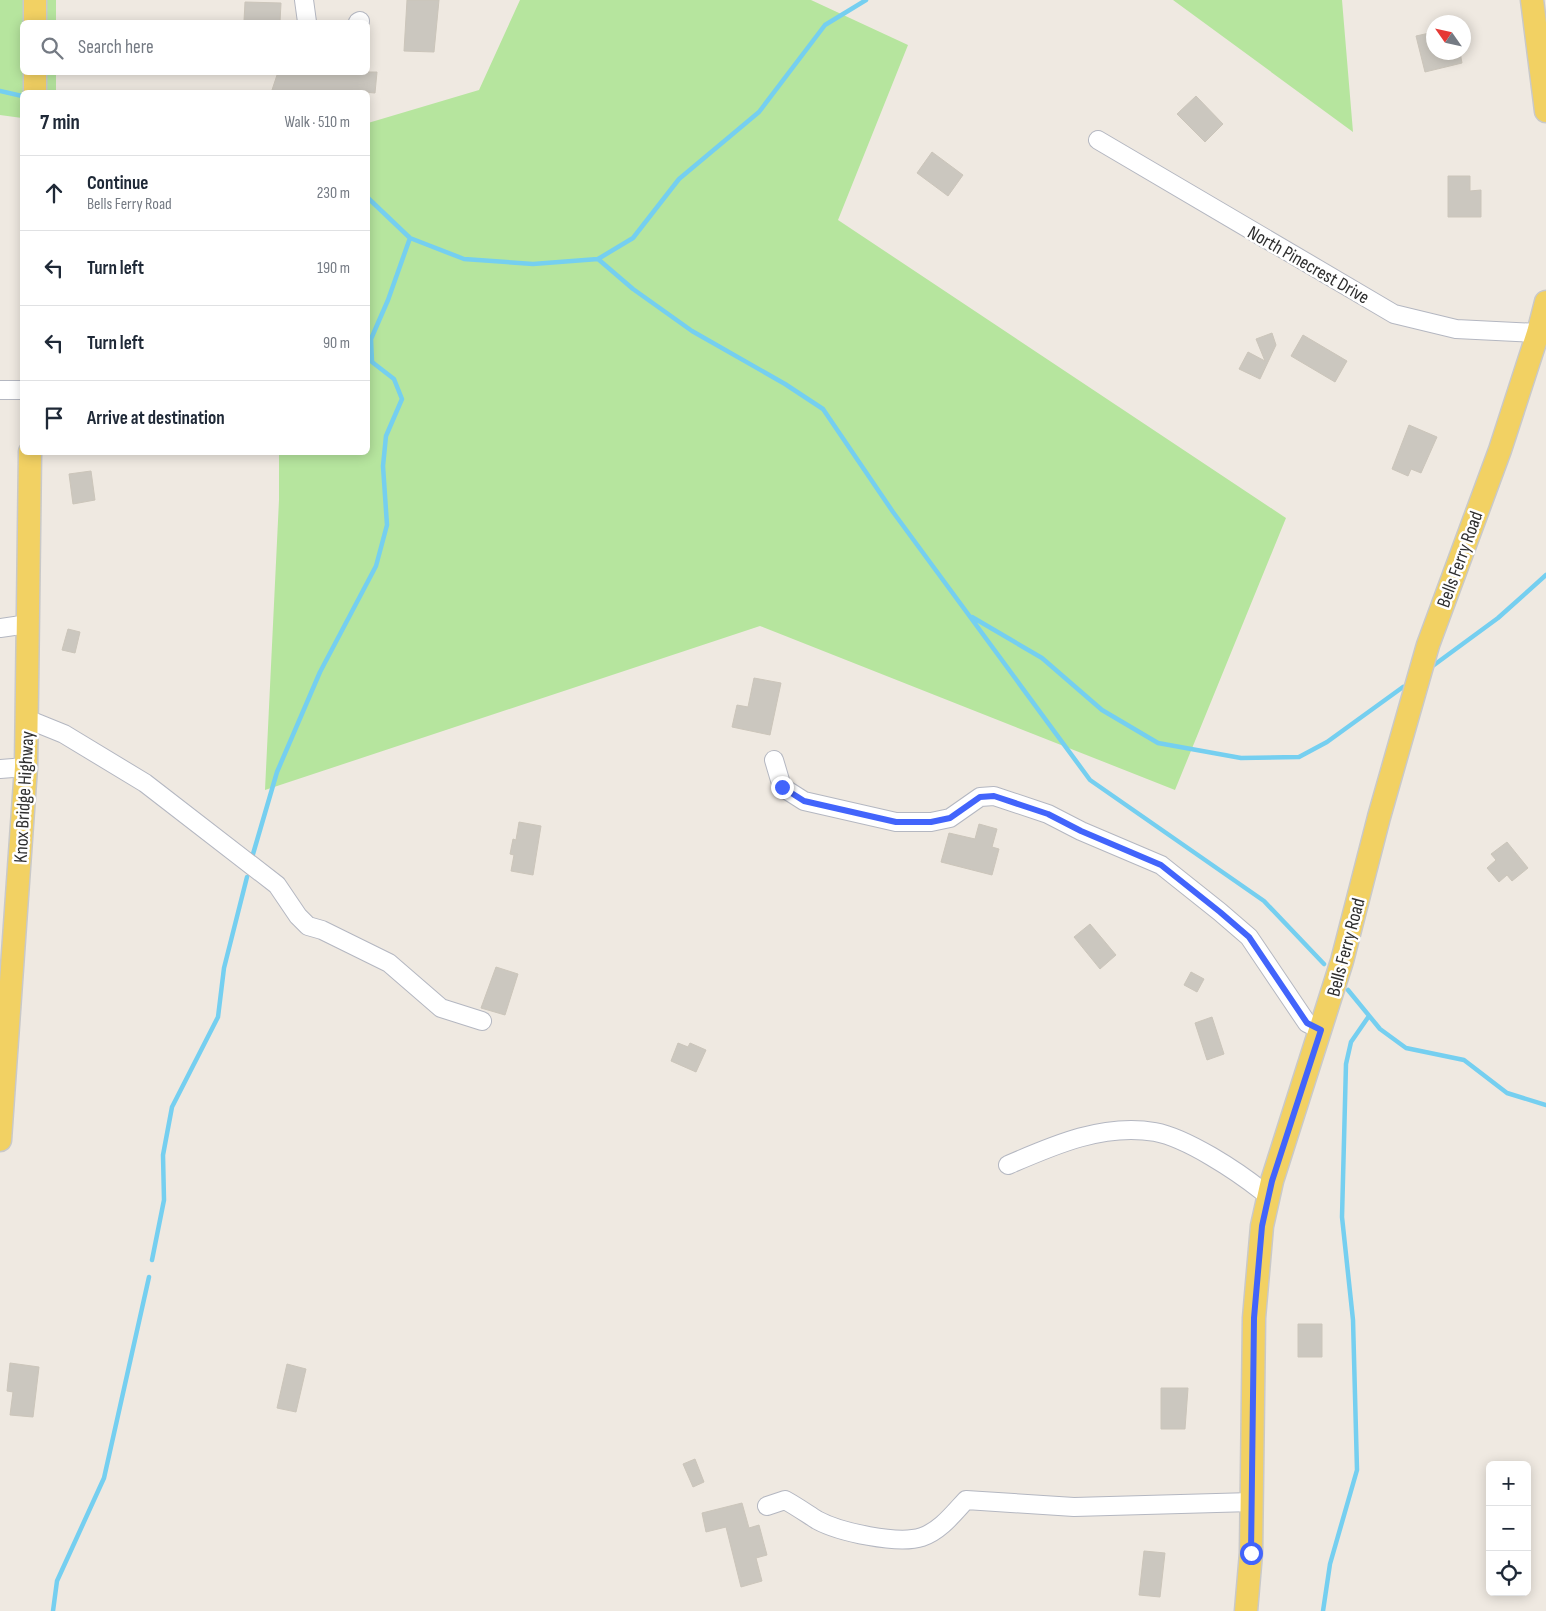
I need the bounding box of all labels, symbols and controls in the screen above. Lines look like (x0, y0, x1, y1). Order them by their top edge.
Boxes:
north arrow (1426, 15, 1471, 60)
search box (20, 20, 370, 75)
icon: search (38, 34, 66, 62)
text: Search here (78, 36, 154, 59)
text: 7 min (40, 110, 80, 135)
text: Walk · 510 m (285, 113, 350, 132)
text: Continue (87, 172, 148, 195)
icon: ahead (40, 179, 68, 207)
text: 230 m (317, 184, 350, 203)
text: Bells Ferry Road (87, 195, 172, 214)
street label: North Pinecrest Drive (1243, 221, 1373, 309)
icon: left (40, 254, 68, 282)
text: Turn left (87, 257, 144, 280)
text: 190 m (317, 259, 350, 278)
icon: left (40, 329, 68, 357)
text: Turn left (87, 332, 144, 355)
text: 90 m (323, 334, 350, 353)
icon: arrive (40, 404, 68, 432)
text: Arrive at destination (87, 407, 225, 430)
street label: Bells Ferry Road (1432, 508, 1488, 611)
street label: Knox Bridge Highway (10, 730, 39, 864)
route end (771, 776, 794, 799)
street label: Bells Ferry Road (1322, 896, 1371, 999)
map controls (1486, 1461, 1531, 1596)
button: + (1486, 1461, 1531, 1506)
button: − (1486, 1506, 1531, 1551)
route start (1240, 1542, 1263, 1565)
button: locate (1486, 1551, 1531, 1596)

